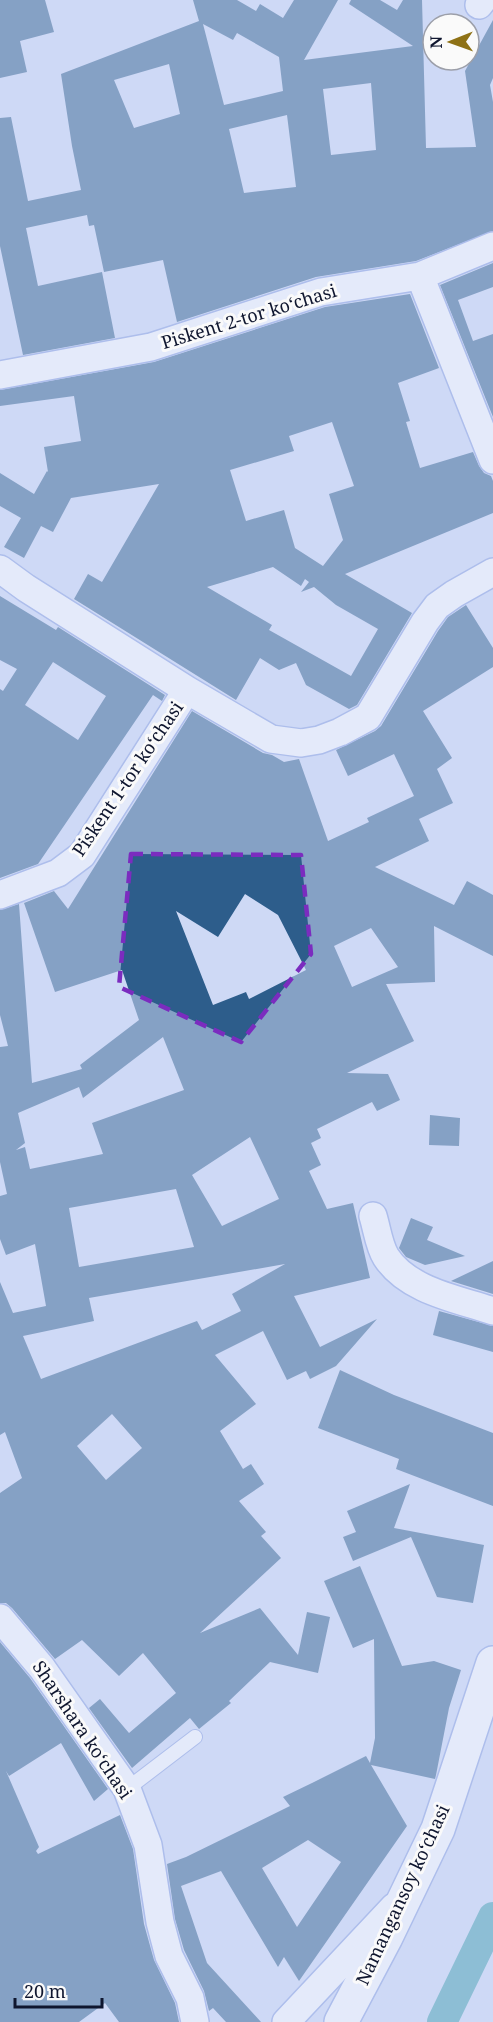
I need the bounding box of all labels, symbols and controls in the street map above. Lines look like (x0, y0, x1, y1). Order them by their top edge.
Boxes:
north arrow (421, 12, 481, 72)
text: N (425, 35, 447, 49)
street label: Piskent 2-tor koʻchasi (158, 278, 339, 354)
street label: Piskent 1-tor koʻchasi (66, 696, 188, 861)
street label: Sharshara koʻchasi (28, 1656, 138, 1803)
street label: Namangansoy koʻchasi (350, 1800, 455, 1989)
scale bar (15, 1971, 102, 2009)
text: 20 m (24, 1979, 66, 2003)

